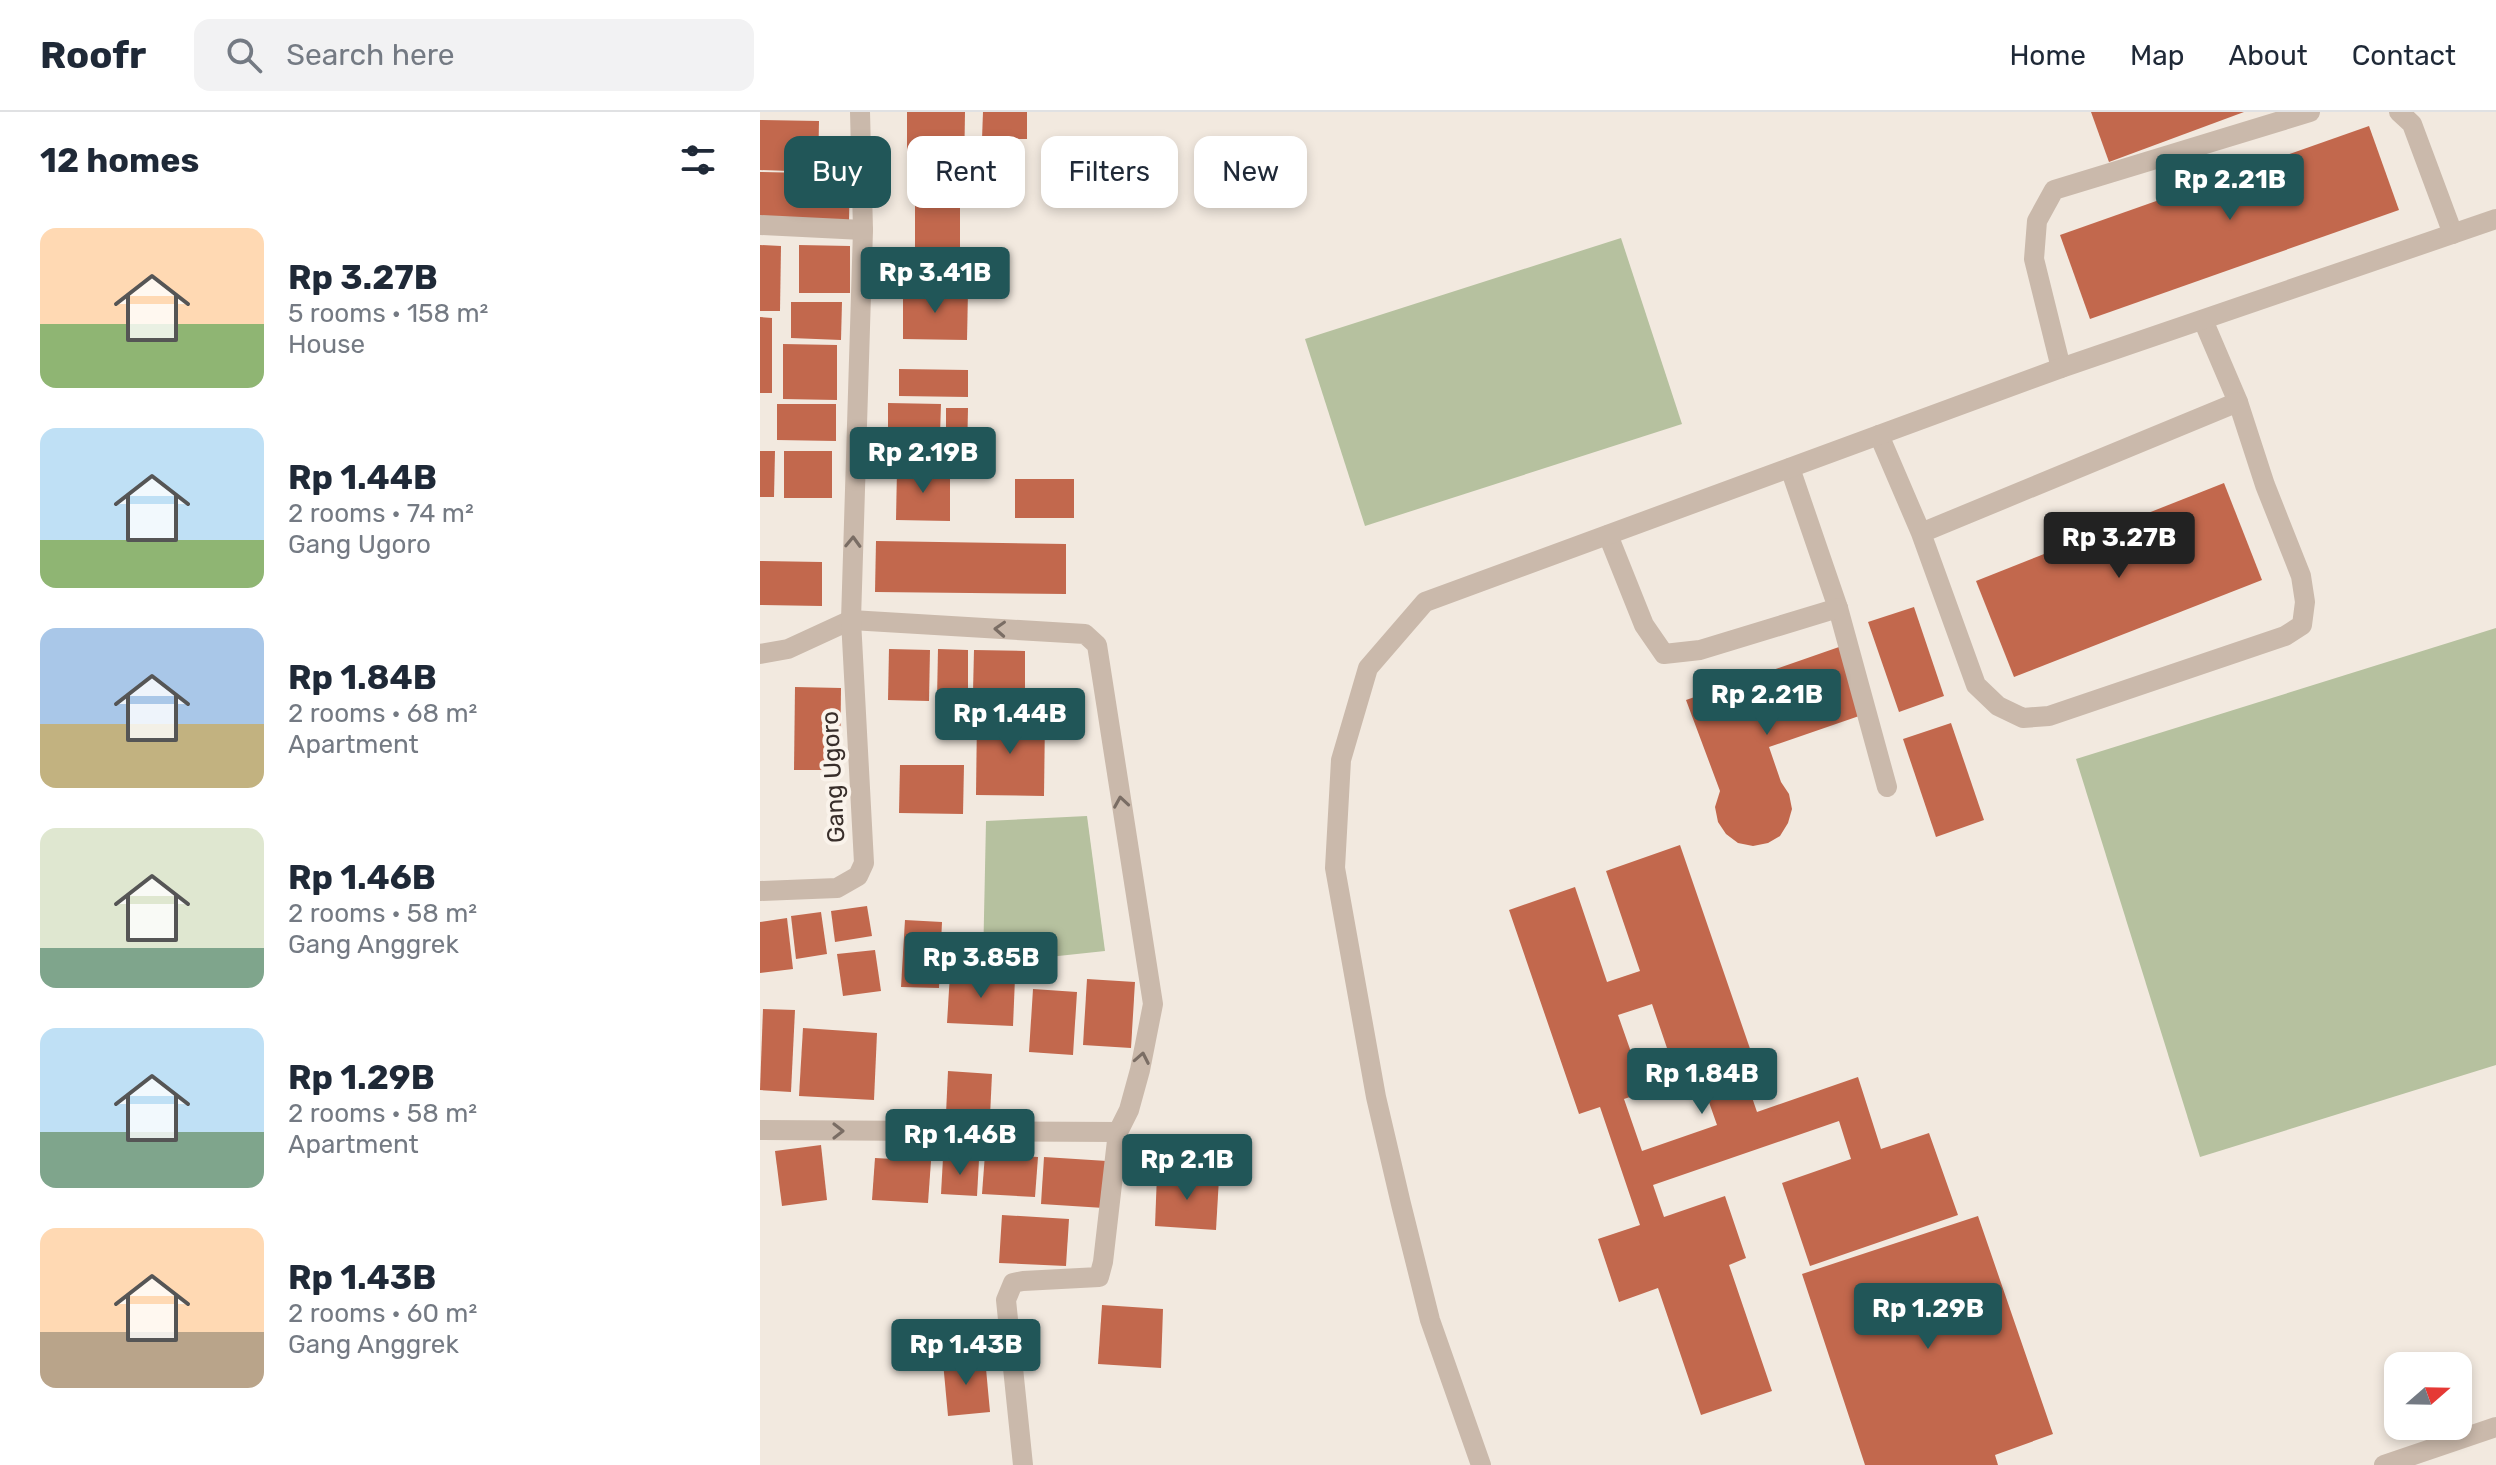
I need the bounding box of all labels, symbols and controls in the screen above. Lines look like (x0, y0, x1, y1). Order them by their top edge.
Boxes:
search box (194, 19, 754, 91)
text: Roofr (40, 32, 146, 78)
icon: search (222, 33, 266, 77)
text: Search here (286, 37, 455, 73)
text: Home (2009, 39, 2086, 72)
text: Map (2130, 39, 2184, 72)
text: About (2228, 39, 2308, 72)
text: Contact (2352, 39, 2456, 72)
chip: Buy (784, 136, 891, 208)
chip: Rent (907, 136, 1025, 208)
chip: Filters (1041, 136, 1178, 208)
chip: New (1194, 136, 1307, 208)
icon: filters (676, 138, 720, 182)
text: 12 homes (40, 140, 199, 181)
pin: Rp 2.21B (2147, 154, 2313, 222)
text: Rp 2.21B (2174, 164, 2286, 195)
pin: Rp 3.41B (852, 247, 1018, 315)
text: Rp 3.27B (288, 257, 438, 298)
text: Rp 3.41B (879, 257, 991, 288)
icon: home (104, 260, 200, 356)
text: 5 rooms · 158 m² (288, 298, 488, 329)
text: House (288, 329, 365, 360)
pin: Rp 2.19B (840, 427, 1006, 495)
text: Rp 2.19B (868, 437, 978, 468)
text: Rp 1.44B (288, 457, 437, 498)
icon: home (104, 460, 200, 556)
text: 2 rooms · 74 m² (288, 498, 474, 529)
pin: Rp 3.27B (2036, 512, 2202, 580)
text: Rp 3.27B (2062, 522, 2176, 553)
text: Gang Ugoro (288, 529, 431, 560)
one-way arrow (845, 535, 862, 548)
one-way arrow (993, 621, 1006, 638)
text: Rp 1.84B (288, 657, 437, 698)
icon: home (104, 660, 200, 756)
pin: Rp 2.21B (1684, 669, 1850, 737)
text: Rp 2.21B (1711, 679, 1823, 710)
pin: Rp 1.44B (927, 688, 1093, 756)
text: 2 rooms · 68 m² (288, 698, 477, 729)
text: Rp 1.44B (953, 698, 1067, 729)
street label: Gang Ugoro (816, 710, 850, 844)
text: Apartment (288, 729, 419, 760)
one-way arrow (1113, 795, 1130, 809)
text: Rp 1.46B (288, 857, 436, 898)
icon: home (104, 860, 200, 956)
text: 2 rooms · 58 m² (288, 898, 477, 929)
text: Gang Anggrek (288, 929, 459, 960)
pin: Rp 3.85B (898, 932, 1064, 1000)
text: Rp 3.85B (922, 942, 1040, 973)
pin: Rp 1.84B (1619, 1048, 1785, 1116)
one-way arrow (1133, 1052, 1150, 1065)
text: Rp 1.29B (288, 1057, 435, 1098)
text: Rp 1.84B (1645, 1058, 1759, 1089)
icon: home (104, 1060, 200, 1156)
text: 2 rooms · 58 m² (288, 1098, 477, 1129)
pin: Rp 1.46B (877, 1109, 1043, 1177)
text: Rp 1.46B (903, 1119, 1017, 1150)
one-way arrow (832, 1122, 845, 1140)
text: Apartment (288, 1129, 419, 1160)
pin: Rp 2.1B (1113, 1134, 1261, 1202)
text: Rp 2.1B (1140, 1144, 1234, 1175)
text: Rp 1.43B (288, 1257, 436, 1298)
icon: home (104, 1260, 200, 1356)
pin: Rp 1.29B (1845, 1283, 2011, 1351)
text: Rp 1.29B (1872, 1293, 1984, 1324)
text: 2 rooms · 60 m² (288, 1298, 477, 1329)
pin: Rp 1.43B (883, 1319, 1049, 1387)
text: Gang Anggrek (288, 1329, 459, 1360)
text: Rp 1.43B (909, 1329, 1023, 1360)
north arrow (2384, 1352, 2472, 1440)
map controls (2384, 1352, 2472, 1440)

